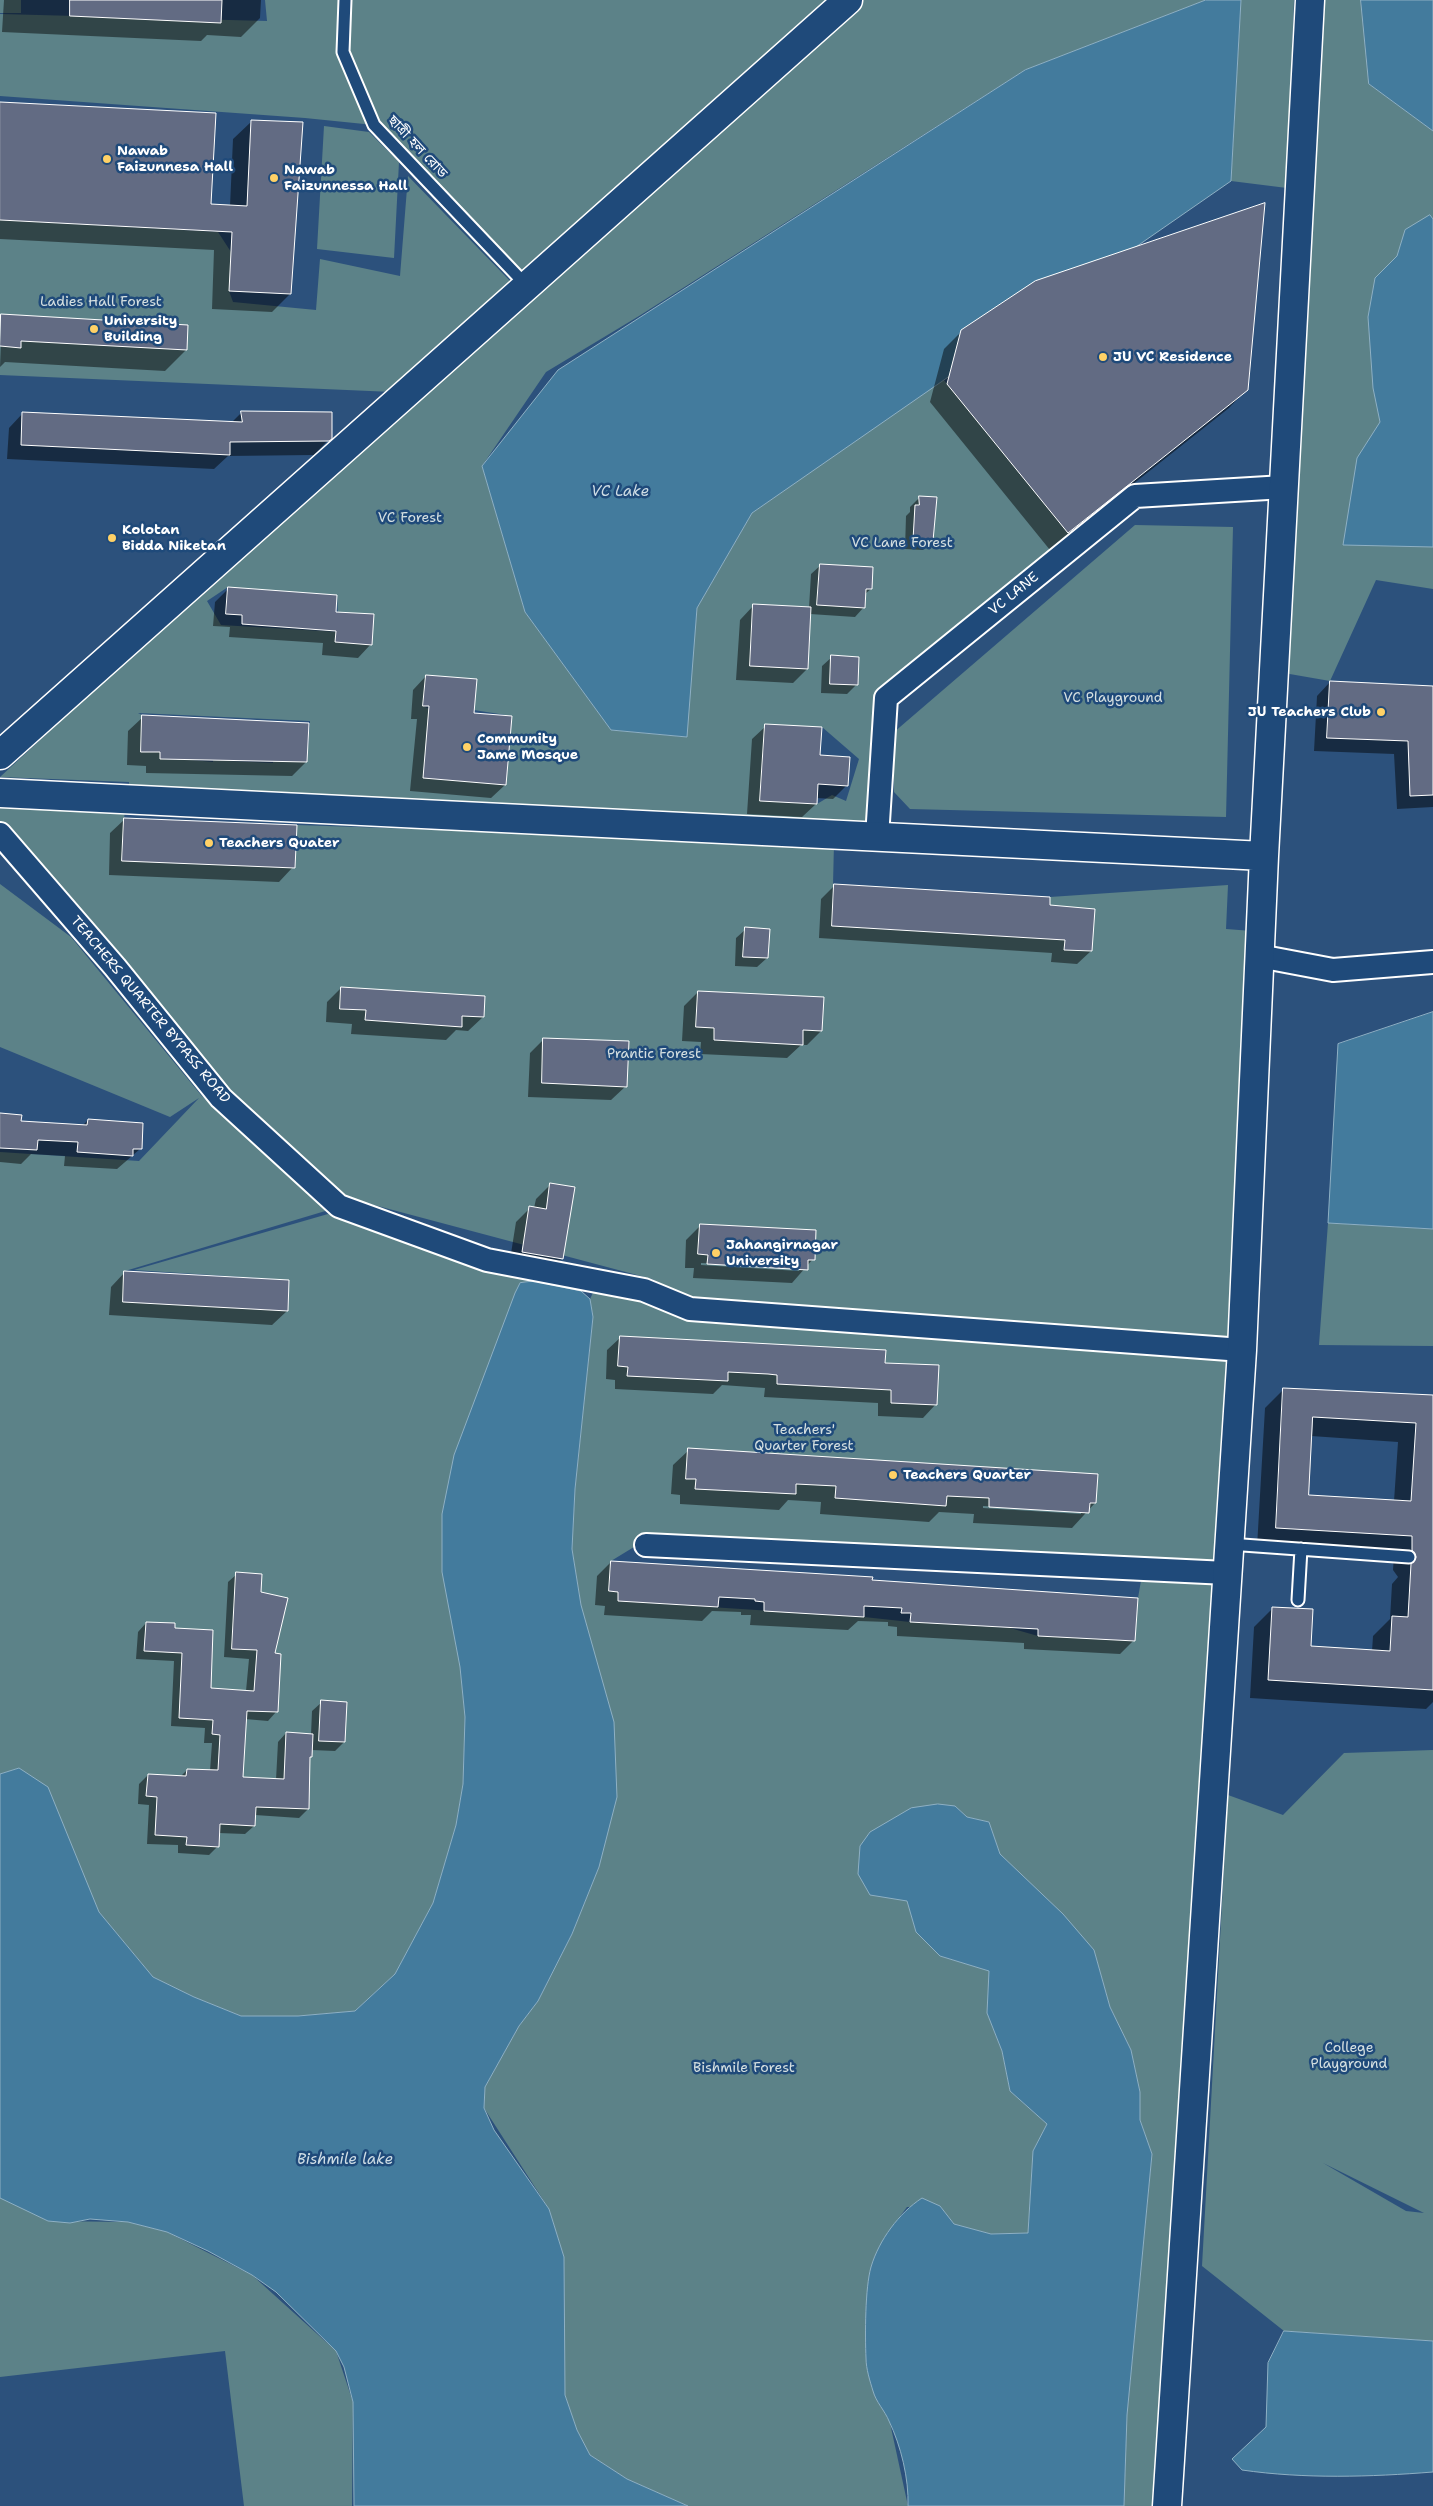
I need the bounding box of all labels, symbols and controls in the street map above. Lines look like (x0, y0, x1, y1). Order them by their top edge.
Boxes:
street label: ছাত্রী হল রোড (384, 112, 450, 182)
place label: Nawab Faizunnesa Hall (117, 143, 233, 176)
marker: Nawab Faizunnesa Hall (101, 153, 113, 165)
place label: Nawab Faizunnessa Hall (284, 162, 408, 194)
marker: Nawab Faizunnessa Hall (268, 172, 280, 184)
park label: Ladies Hall Forest (40, 294, 162, 310)
place label: University Building (104, 313, 177, 346)
marker: University Building (88, 323, 100, 335)
place label: JU VC Residence (1113, 349, 1232, 365)
marker: JU VC Residence (1097, 351, 1109, 363)
water label: VC Lake (591, 483, 649, 501)
park label: VC Forest (378, 510, 442, 526)
place label: Kolotan Bidda Niketan (122, 522, 226, 554)
marker: Kolotan Bidda Niketan (106, 532, 118, 544)
park label: VC Lane Forest (851, 535, 953, 551)
street label: VC LANE (986, 569, 1042, 619)
park label: VC Playground (1063, 690, 1163, 706)
place label: JU Teachers Club (1248, 704, 1371, 720)
marker: JU Teachers Club (1375, 706, 1387, 718)
place label: Community Jame Mosque (477, 731, 578, 764)
marker: Community Jame Mosque (461, 741, 473, 753)
place label: Teachers Quater (219, 835, 340, 851)
marker: Teachers Quater (203, 837, 215, 849)
street label: TEACHERS QUARTER BYPASS ROAD (67, 913, 233, 1107)
park label: Prantic Forest (607, 1046, 701, 1062)
place label: Jahangirnagar University (726, 1237, 838, 1270)
marker: Jahangirnagar University (710, 1247, 722, 1259)
park label: Teachers' Quarter Forest (754, 1422, 854, 1454)
place label: Teachers Quarter (903, 1467, 1031, 1483)
marker: Teachers Quarter (887, 1469, 899, 1481)
park label: College Playground (1311, 2040, 1387, 2072)
park label: Bishmile Forest (693, 2060, 795, 2076)
water label: Bishmile lake (297, 2151, 393, 2169)

